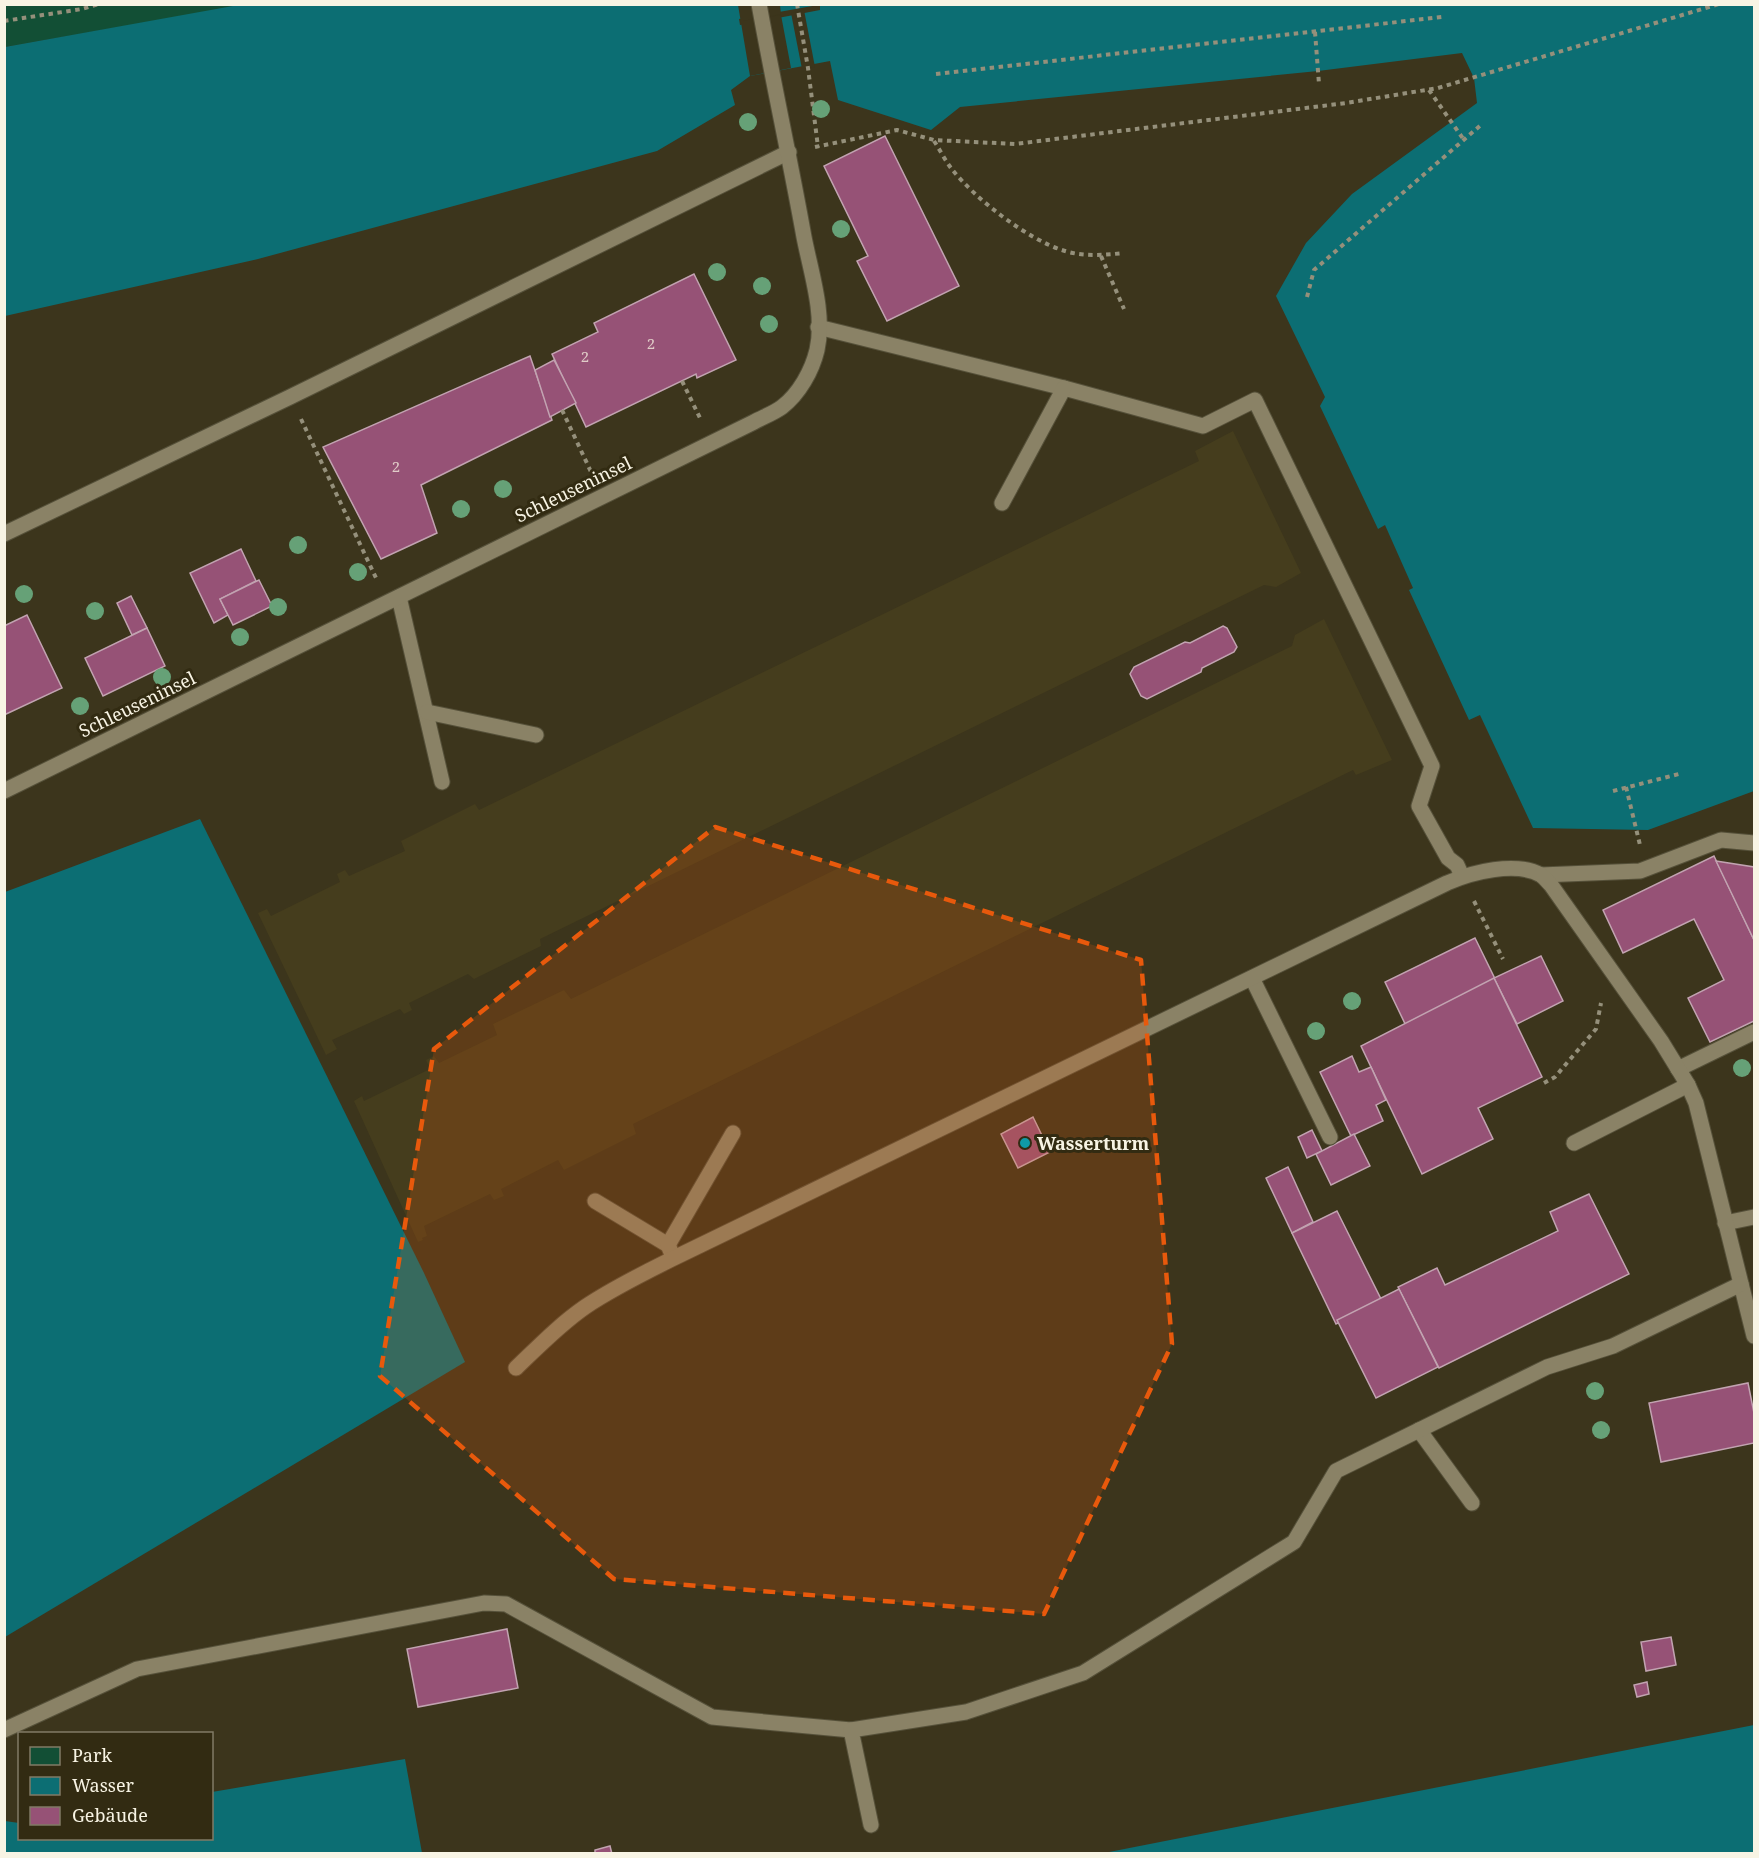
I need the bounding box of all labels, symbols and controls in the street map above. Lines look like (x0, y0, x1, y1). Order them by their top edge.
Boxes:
house number: 2 (647, 333, 655, 353)
house number: 2 (581, 346, 589, 366)
street label: Schleuseninsel (511, 450, 636, 528)
house number: 2 (392, 456, 400, 476)
street label: Schleuseninsel (75, 665, 200, 743)
place label: Wasserturm (1037, 1131, 1150, 1155)
marker: Wasserturm (1018, 1136, 1032, 1150)
legend (18, 1732, 213, 1840)
text: Park (72, 1743, 112, 1767)
text: Wasser (72, 1773, 135, 1797)
text: Gebäude (72, 1803, 148, 1827)

